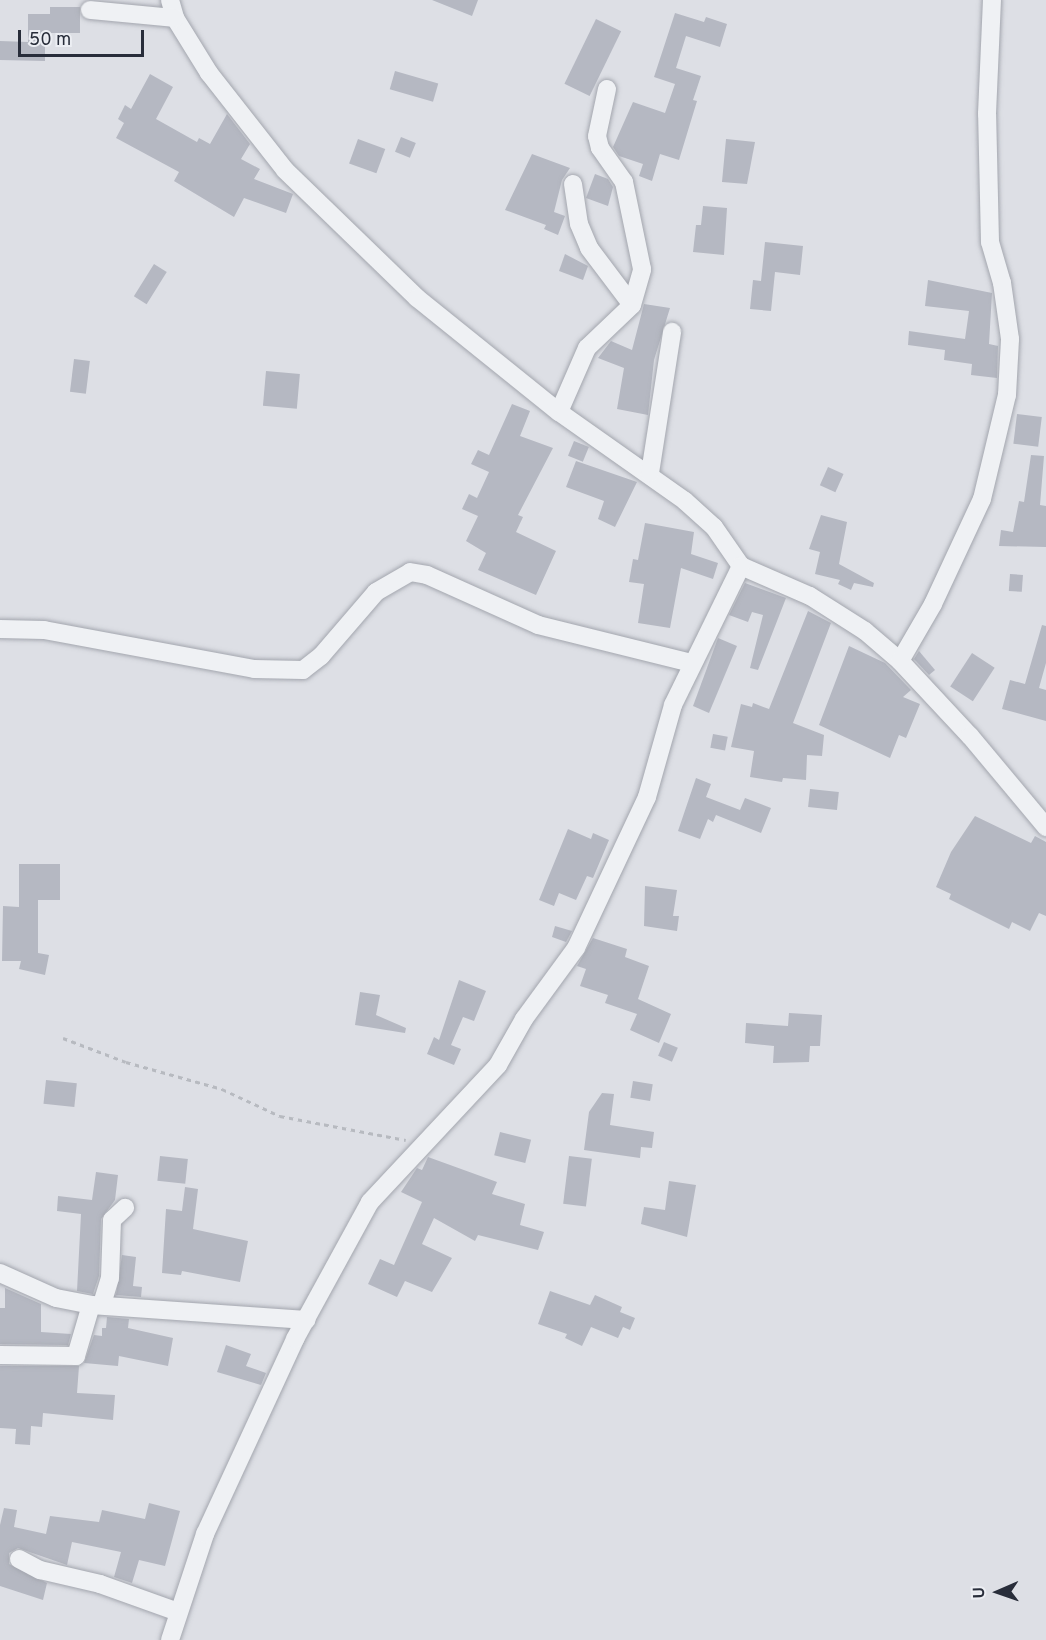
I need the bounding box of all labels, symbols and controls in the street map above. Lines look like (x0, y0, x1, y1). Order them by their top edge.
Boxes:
scale bar (21, 18, 147, 56)
text: 50 m (29, 29, 71, 52)
north arrow (968, 1562, 1028, 1622)
text: U (970, 1587, 990, 1599)

